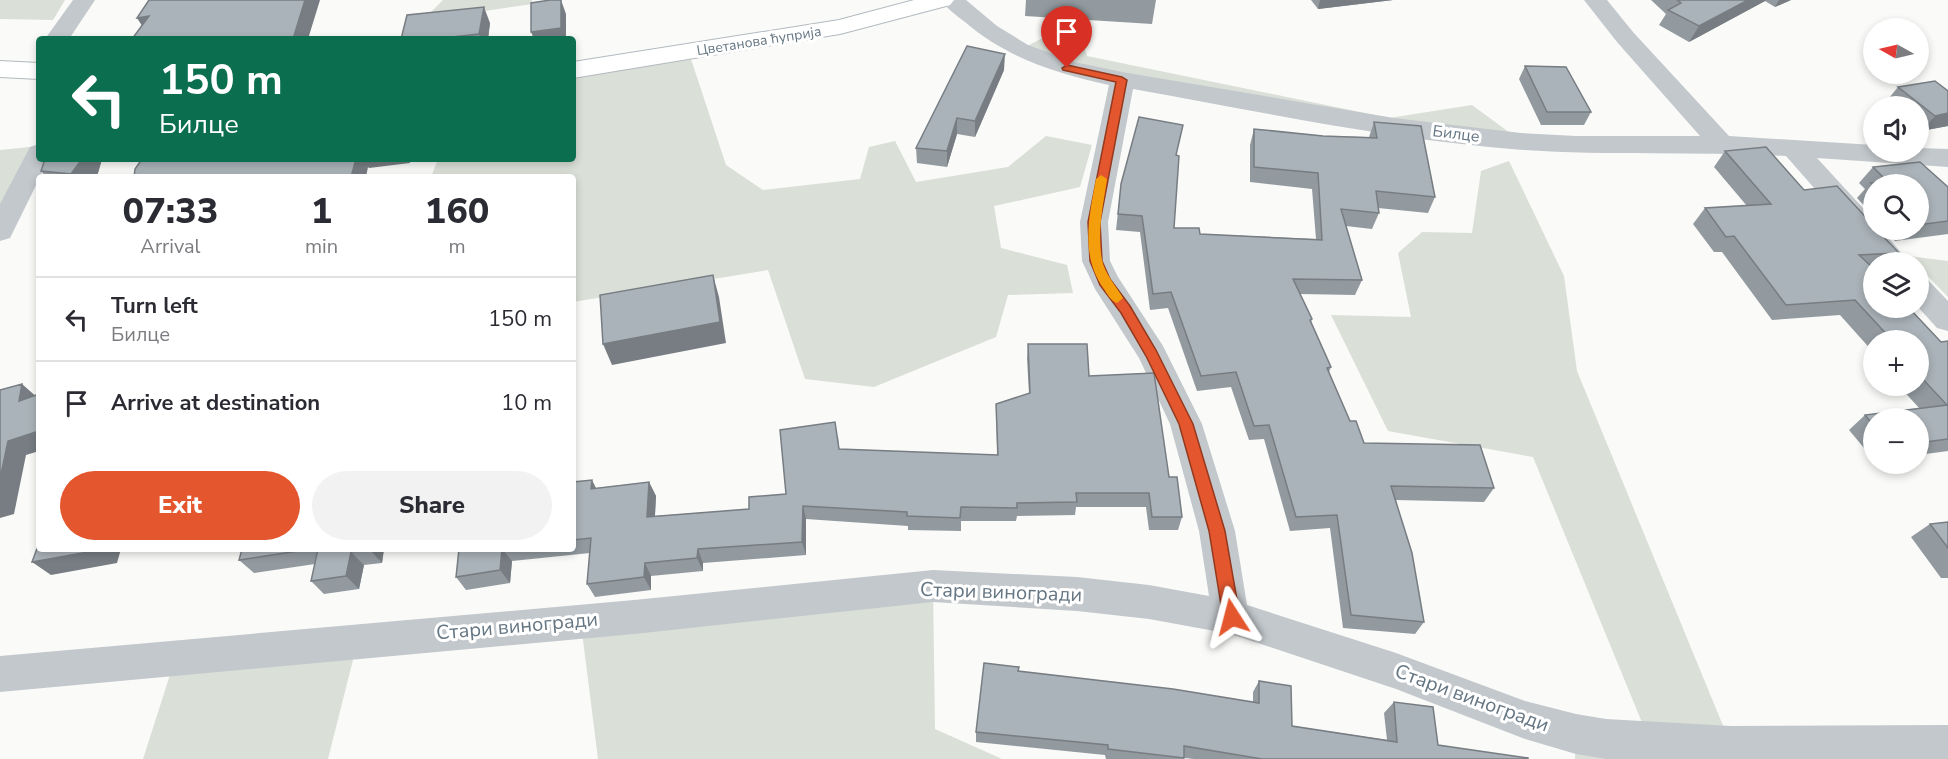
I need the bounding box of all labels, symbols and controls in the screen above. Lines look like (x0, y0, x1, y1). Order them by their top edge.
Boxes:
pin (1041, 6, 1092, 68)
icon: arrive (1050, 15, 1083, 48)
north arrow (1863, 18, 1929, 84)
map controls (1863, 18, 1929, 474)
street label: Цветанова ћуприја (695, 22, 823, 60)
text: 150 m (159, 52, 283, 109)
icon: left (60, 60, 138, 138)
button: sound (1863, 96, 1929, 162)
text: Билце (159, 106, 239, 143)
street label: Билце (1431, 120, 1481, 148)
button: search (1863, 174, 1929, 240)
text: 07:33 (123, 187, 218, 236)
text: 1 (311, 187, 332, 236)
text: 160 (425, 187, 489, 236)
text: Arrival (140, 233, 201, 260)
text: min (305, 233, 338, 260)
text: m (448, 233, 466, 260)
button: layers (1863, 252, 1929, 318)
text: Turn left (111, 291, 198, 321)
icon: left (60, 303, 93, 336)
text: 150 m (488, 304, 552, 334)
text: Билце (111, 321, 170, 348)
button: + (1863, 330, 1929, 396)
icon: arrive (60, 387, 93, 420)
text: Arrive at destination (111, 388, 320, 418)
text: 10 m (501, 388, 552, 418)
button: − (1863, 408, 1929, 474)
button: Exit (60, 471, 300, 540)
button: Share (312, 471, 552, 540)
street label: Стари виногради (919, 576, 1083, 608)
position arrow (1200, 585, 1264, 649)
street label: Стари виногради (435, 605, 599, 647)
street label: Стари виногради (1391, 658, 1553, 738)

